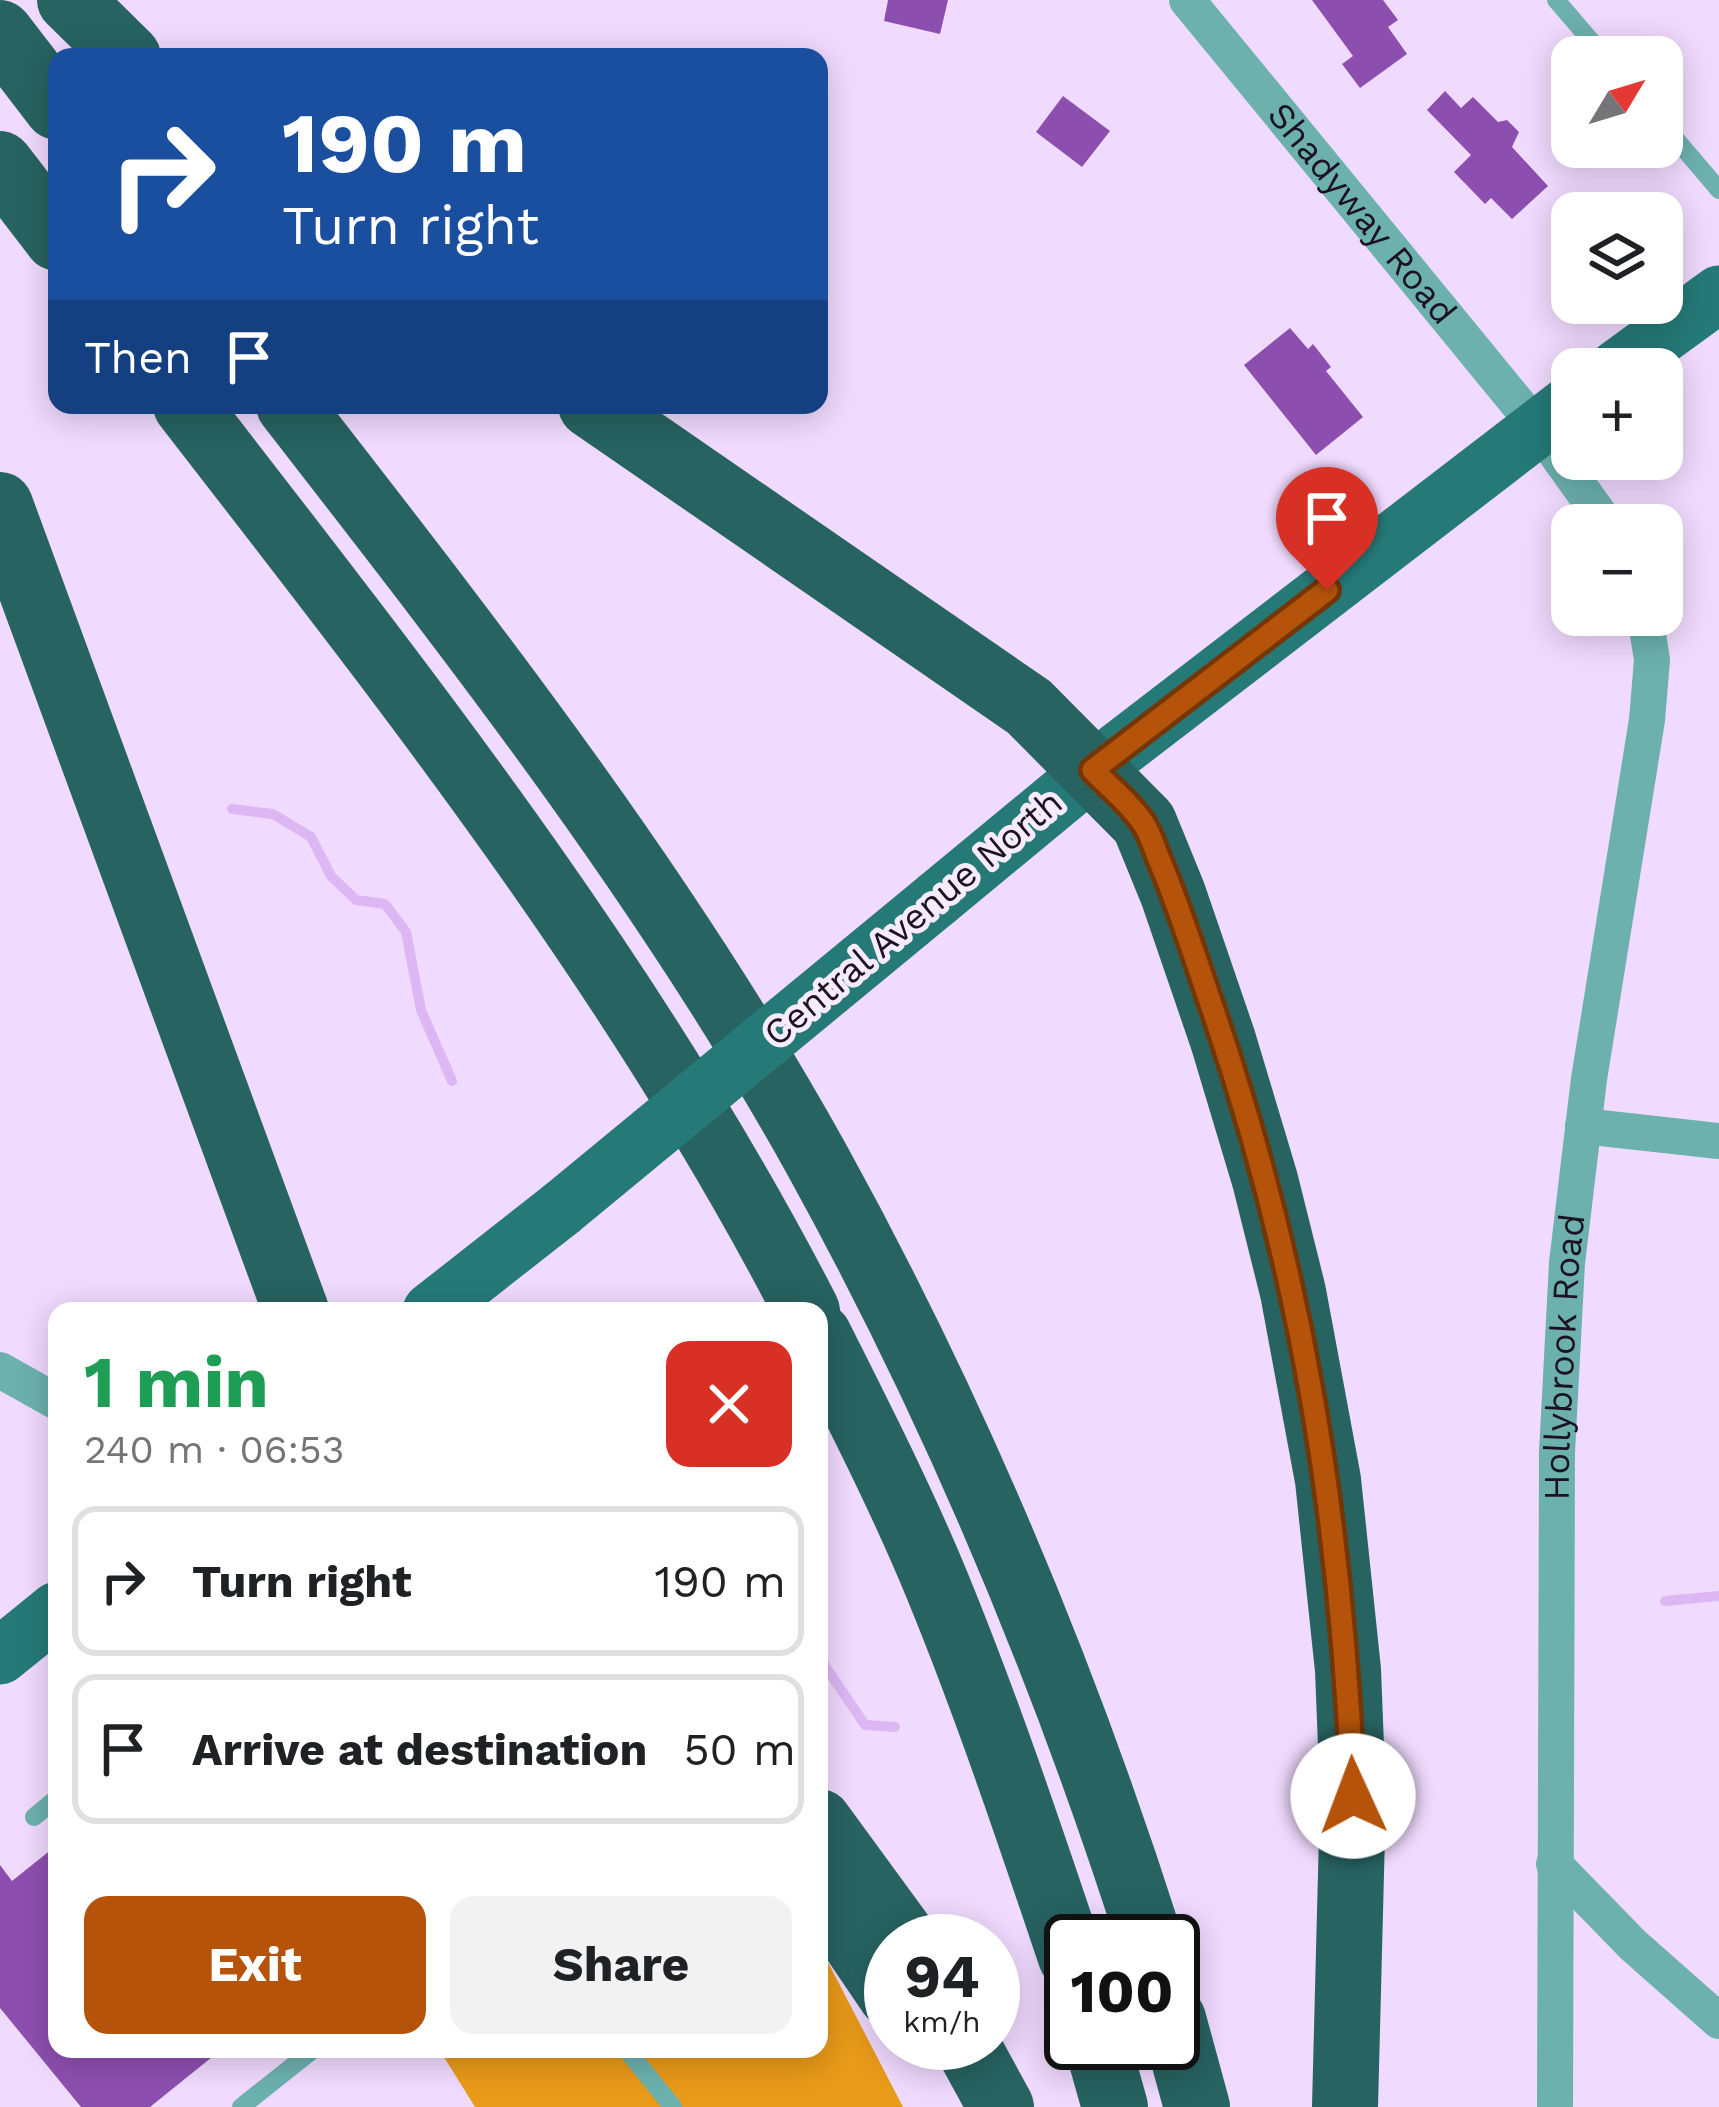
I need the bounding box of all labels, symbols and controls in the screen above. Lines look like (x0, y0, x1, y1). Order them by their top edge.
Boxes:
north arrow (1551, 36, 1683, 168)
map controls (1551, 36, 1683, 636)
text: 190 m (282, 94, 527, 192)
street label: Shadyway Road (1259, 94, 1465, 333)
icon: right (84, 96, 240, 252)
button: layers (1551, 192, 1683, 324)
text: Turn right (282, 194, 539, 257)
icon: arrive (216, 324, 282, 390)
text: Then (84, 331, 192, 384)
button: + (1551, 348, 1683, 480)
pin (1276, 467, 1378, 590)
icon: arrive (1294, 485, 1360, 551)
button: − (1551, 504, 1683, 636)
street label: Central Avenue North (755, 781, 1071, 1055)
street label: Hollybrook Road (1536, 1212, 1594, 1501)
text: 1 min (84, 1340, 269, 1424)
button: close (666, 1341, 792, 1467)
text: 240 m · 06:53 (84, 1427, 344, 1472)
icon: right (90, 1548, 156, 1614)
text: Turn right (192, 1555, 412, 1608)
text: 190 m (654, 1555, 786, 1608)
icon: arrive (90, 1716, 156, 1782)
text: Arrive at destination (192, 1723, 647, 1776)
text: 50 m (683, 1723, 796, 1776)
position arrow (1290, 1733, 1416, 1859)
button: Exit (84, 1896, 426, 2034)
button: Share (450, 1896, 792, 2034)
speed limit sign: 100 (1044, 1914, 1200, 2070)
text: 94 (904, 1941, 980, 2012)
text: km/h (903, 2004, 981, 2039)

